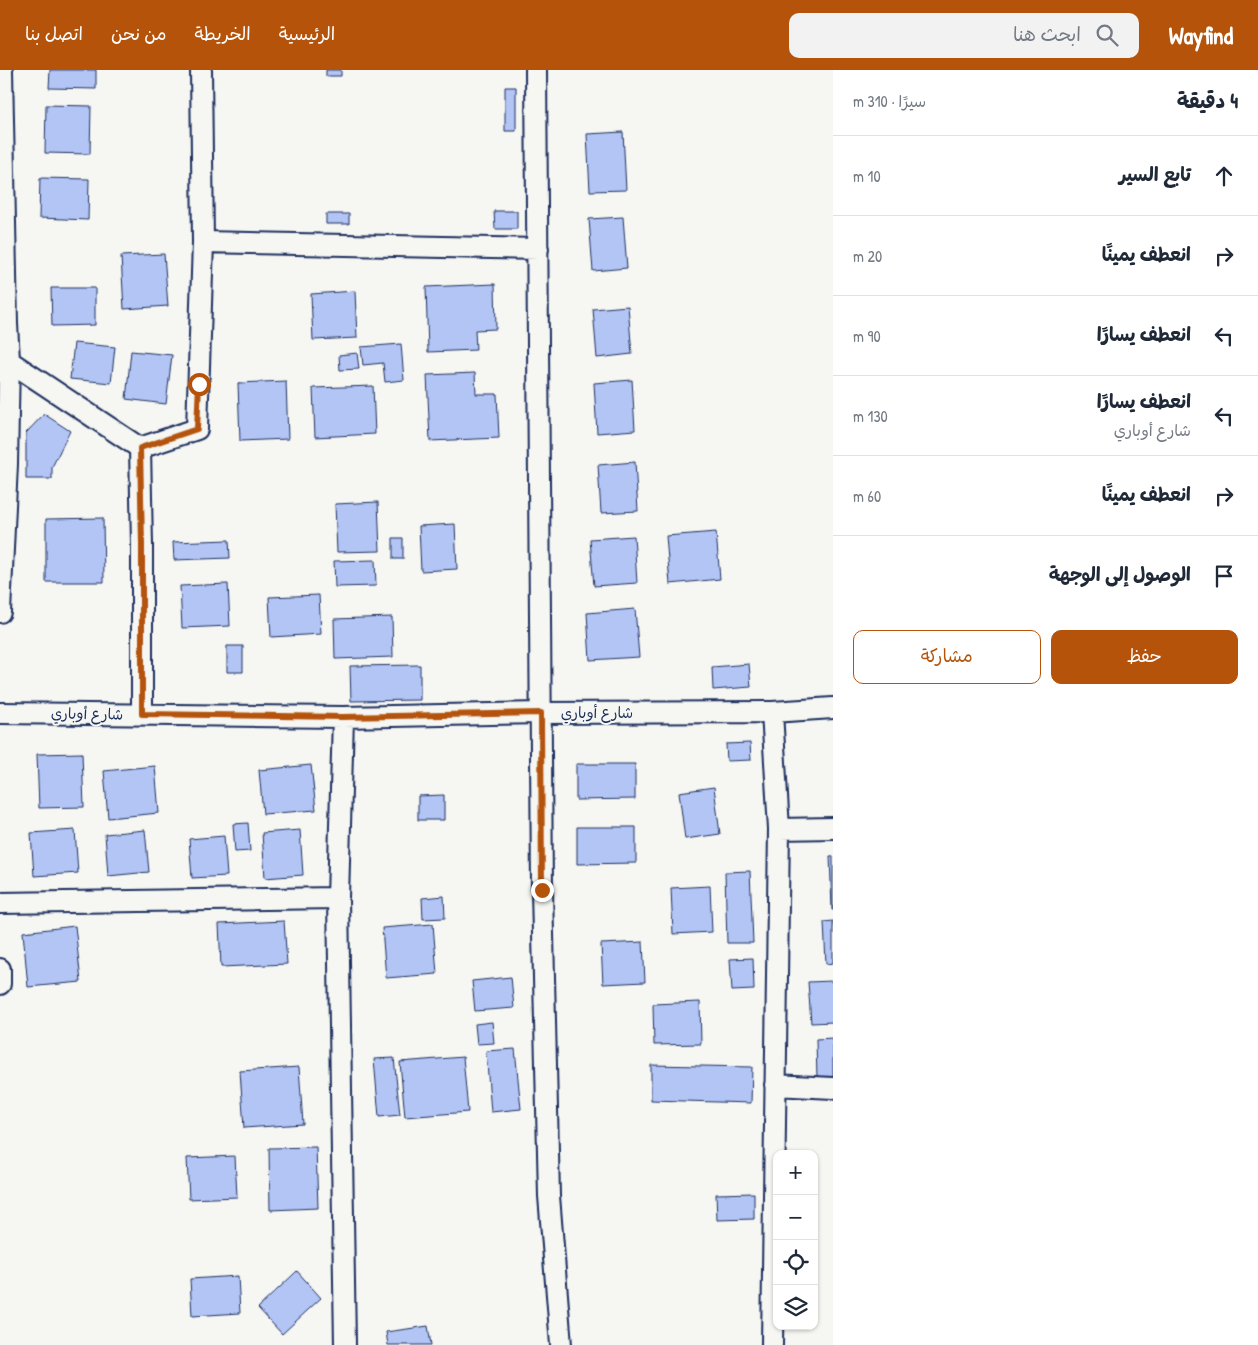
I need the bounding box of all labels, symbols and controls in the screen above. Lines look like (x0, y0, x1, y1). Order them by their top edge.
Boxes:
search box (789, 13, 1139, 58)
text: Wayfind (1169, 19, 1233, 51)
text: اتصل بنا (25, 21, 83, 46)
text: من نحن (111, 21, 167, 46)
text: الخريطة (195, 21, 251, 46)
text: الرئيسية (279, 21, 335, 46)
text: ابحث هنا (1013, 21, 1081, 47)
icon: search (1093, 21, 1121, 49)
text: 4 دقيقة (1177, 86, 1238, 115)
text: سيرًا · 310 m (853, 90, 926, 112)
text: تابع السير (1119, 161, 1191, 187)
icon: ahead (1210, 162, 1238, 190)
text: 10 m (853, 165, 881, 187)
text: انعطف يمينًا (1102, 241, 1191, 267)
icon: right (1210, 242, 1238, 270)
text: 20 m (853, 245, 882, 267)
text: انعطف يسارًا (1097, 321, 1191, 347)
icon: left (1210, 322, 1238, 350)
text: 90 m (853, 325, 881, 347)
route start (188, 373, 211, 396)
text: انعطف يسارًا (1097, 388, 1191, 414)
icon: left (1210, 402, 1238, 430)
text: 130 m (853, 405, 888, 427)
text: شارع أوباري (1114, 419, 1191, 441)
text: انعطف يمينًا (1102, 481, 1191, 507)
icon: right (1210, 482, 1238, 510)
text: 60 m (853, 485, 881, 507)
text: الوصول إلى الوجهة (1049, 561, 1191, 587)
icon: arrive (1210, 562, 1238, 590)
button: مشاركة (853, 630, 1041, 684)
button: حفظ (1051, 630, 1238, 684)
street label: شارع أوباري (51, 702, 123, 726)
street label: شارع أوباري (561, 702, 633, 724)
route end (531, 879, 554, 902)
map controls (773, 1150, 818, 1330)
button: + (773, 1150, 818, 1195)
button: − (773, 1195, 818, 1240)
button: locate (773, 1240, 818, 1285)
button: layers (773, 1285, 818, 1330)

